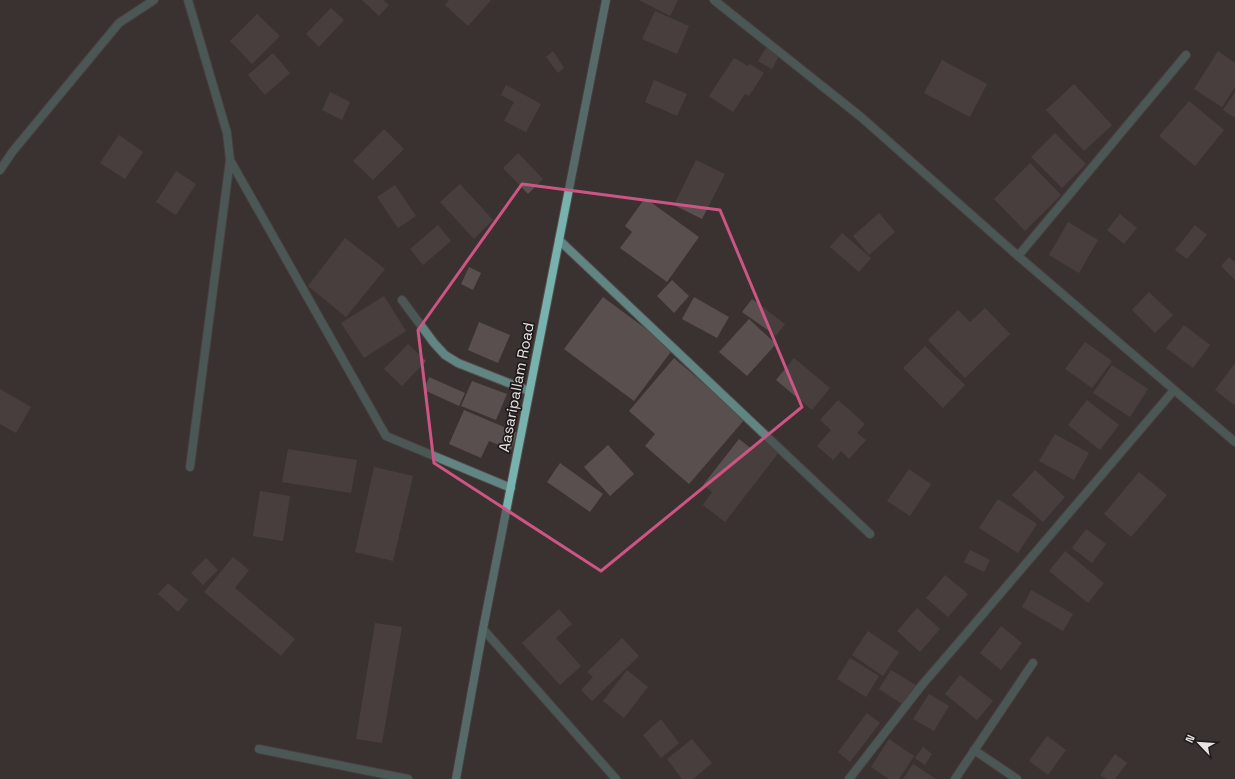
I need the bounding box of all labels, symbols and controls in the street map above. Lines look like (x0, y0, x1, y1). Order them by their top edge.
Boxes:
street label: Aasaripallam Road (494, 321, 538, 453)
north arrow (1179, 723, 1219, 763)
text: N (1182, 732, 1198, 745)

